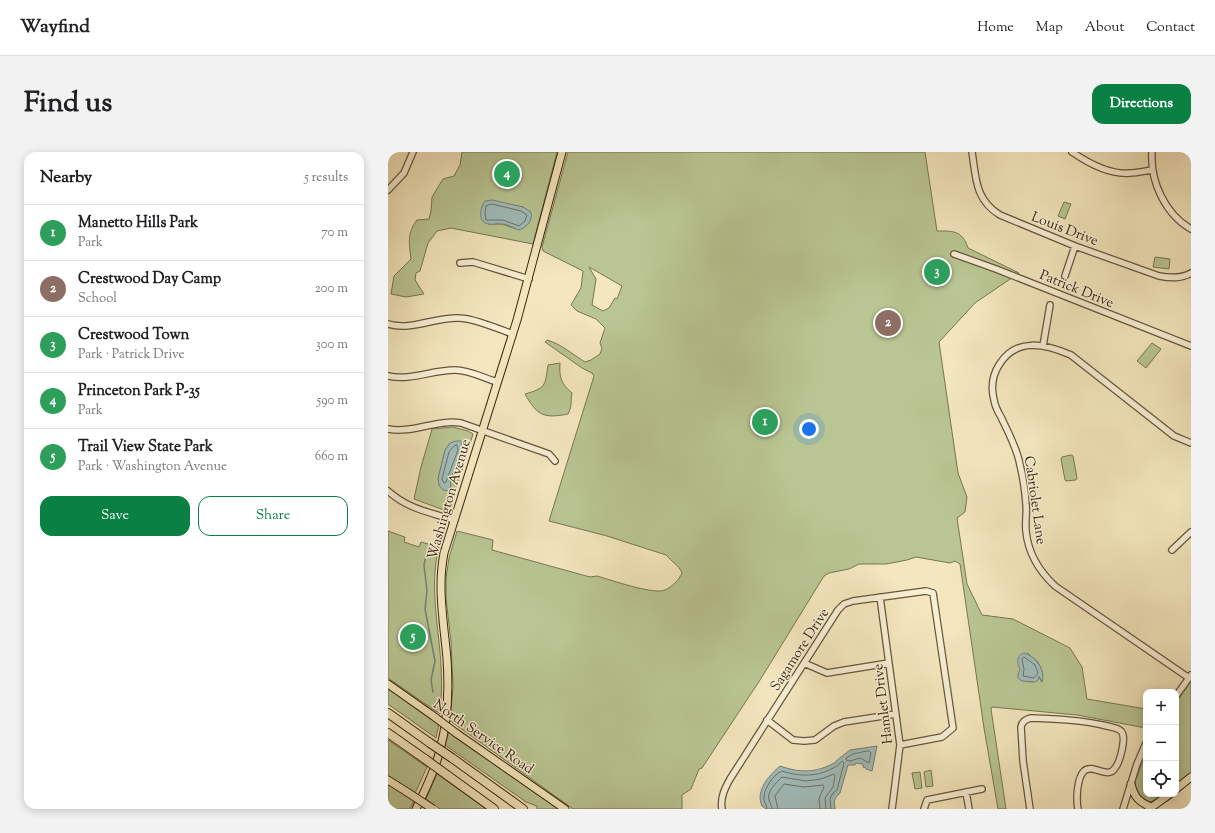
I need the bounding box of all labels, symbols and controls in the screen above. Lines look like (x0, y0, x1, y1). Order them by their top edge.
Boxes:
text: Wayfind (20, 14, 90, 41)
text: Home (977, 18, 1014, 38)
text: Map (1036, 18, 1063, 38)
text: About (1085, 18, 1124, 38)
text: Contact (1146, 18, 1195, 38)
text: Find us (24, 84, 112, 124)
button: Directions (1092, 84, 1191, 124)
pin: 4 (494, 159, 520, 189)
text: Nearby (40, 166, 92, 190)
text: 5 results (304, 169, 348, 187)
street label: Louis Drive (1028, 208, 1101, 252)
text: Manetto Hills Park (78, 213, 198, 234)
text: 1 (51, 224, 55, 242)
text: 70 m (321, 224, 348, 242)
text: Park (78, 234, 103, 252)
pin: 3 (924, 257, 950, 287)
street label: Patrick Drive (1036, 266, 1116, 314)
text: Crestwood Day Camp (78, 269, 221, 290)
text: 2 (50, 280, 56, 298)
text: 200 m (315, 280, 348, 298)
text: School (78, 290, 117, 308)
pin: 2 (875, 308, 901, 338)
text: Crestwood Town (78, 325, 189, 346)
text: 3 (50, 336, 56, 354)
text: 300 m (316, 336, 348, 354)
text: Park · Patrick Drive (78, 346, 185, 364)
text: Princeton Park P-35 (78, 381, 200, 402)
text: 4 (50, 392, 56, 410)
text: 590 m (317, 392, 348, 410)
text: Park (78, 402, 103, 420)
pin: 1 (752, 407, 778, 437)
your location (799, 419, 819, 439)
text: Trail View State Park (78, 437, 213, 458)
street label: Washington Avenue (423, 437, 477, 562)
text: 5 (51, 448, 55, 466)
text: 660 m (315, 448, 348, 466)
street label: Cabriolet Lane (1018, 455, 1050, 546)
text: Park · Washington Avenue (78, 458, 227, 476)
button: Save (40, 496, 190, 536)
button: Share (198, 496, 348, 536)
street label: Sagamore Drive (766, 605, 835, 696)
pin: 5 (400, 622, 426, 652)
street label: Hamlet Drive (869, 662, 899, 745)
map controls (1143, 689, 1179, 797)
button: + (1143, 689, 1179, 725)
street label: North Service Road (429, 695, 537, 780)
button: − (1143, 725, 1179, 761)
button: locate (1143, 761, 1179, 797)

